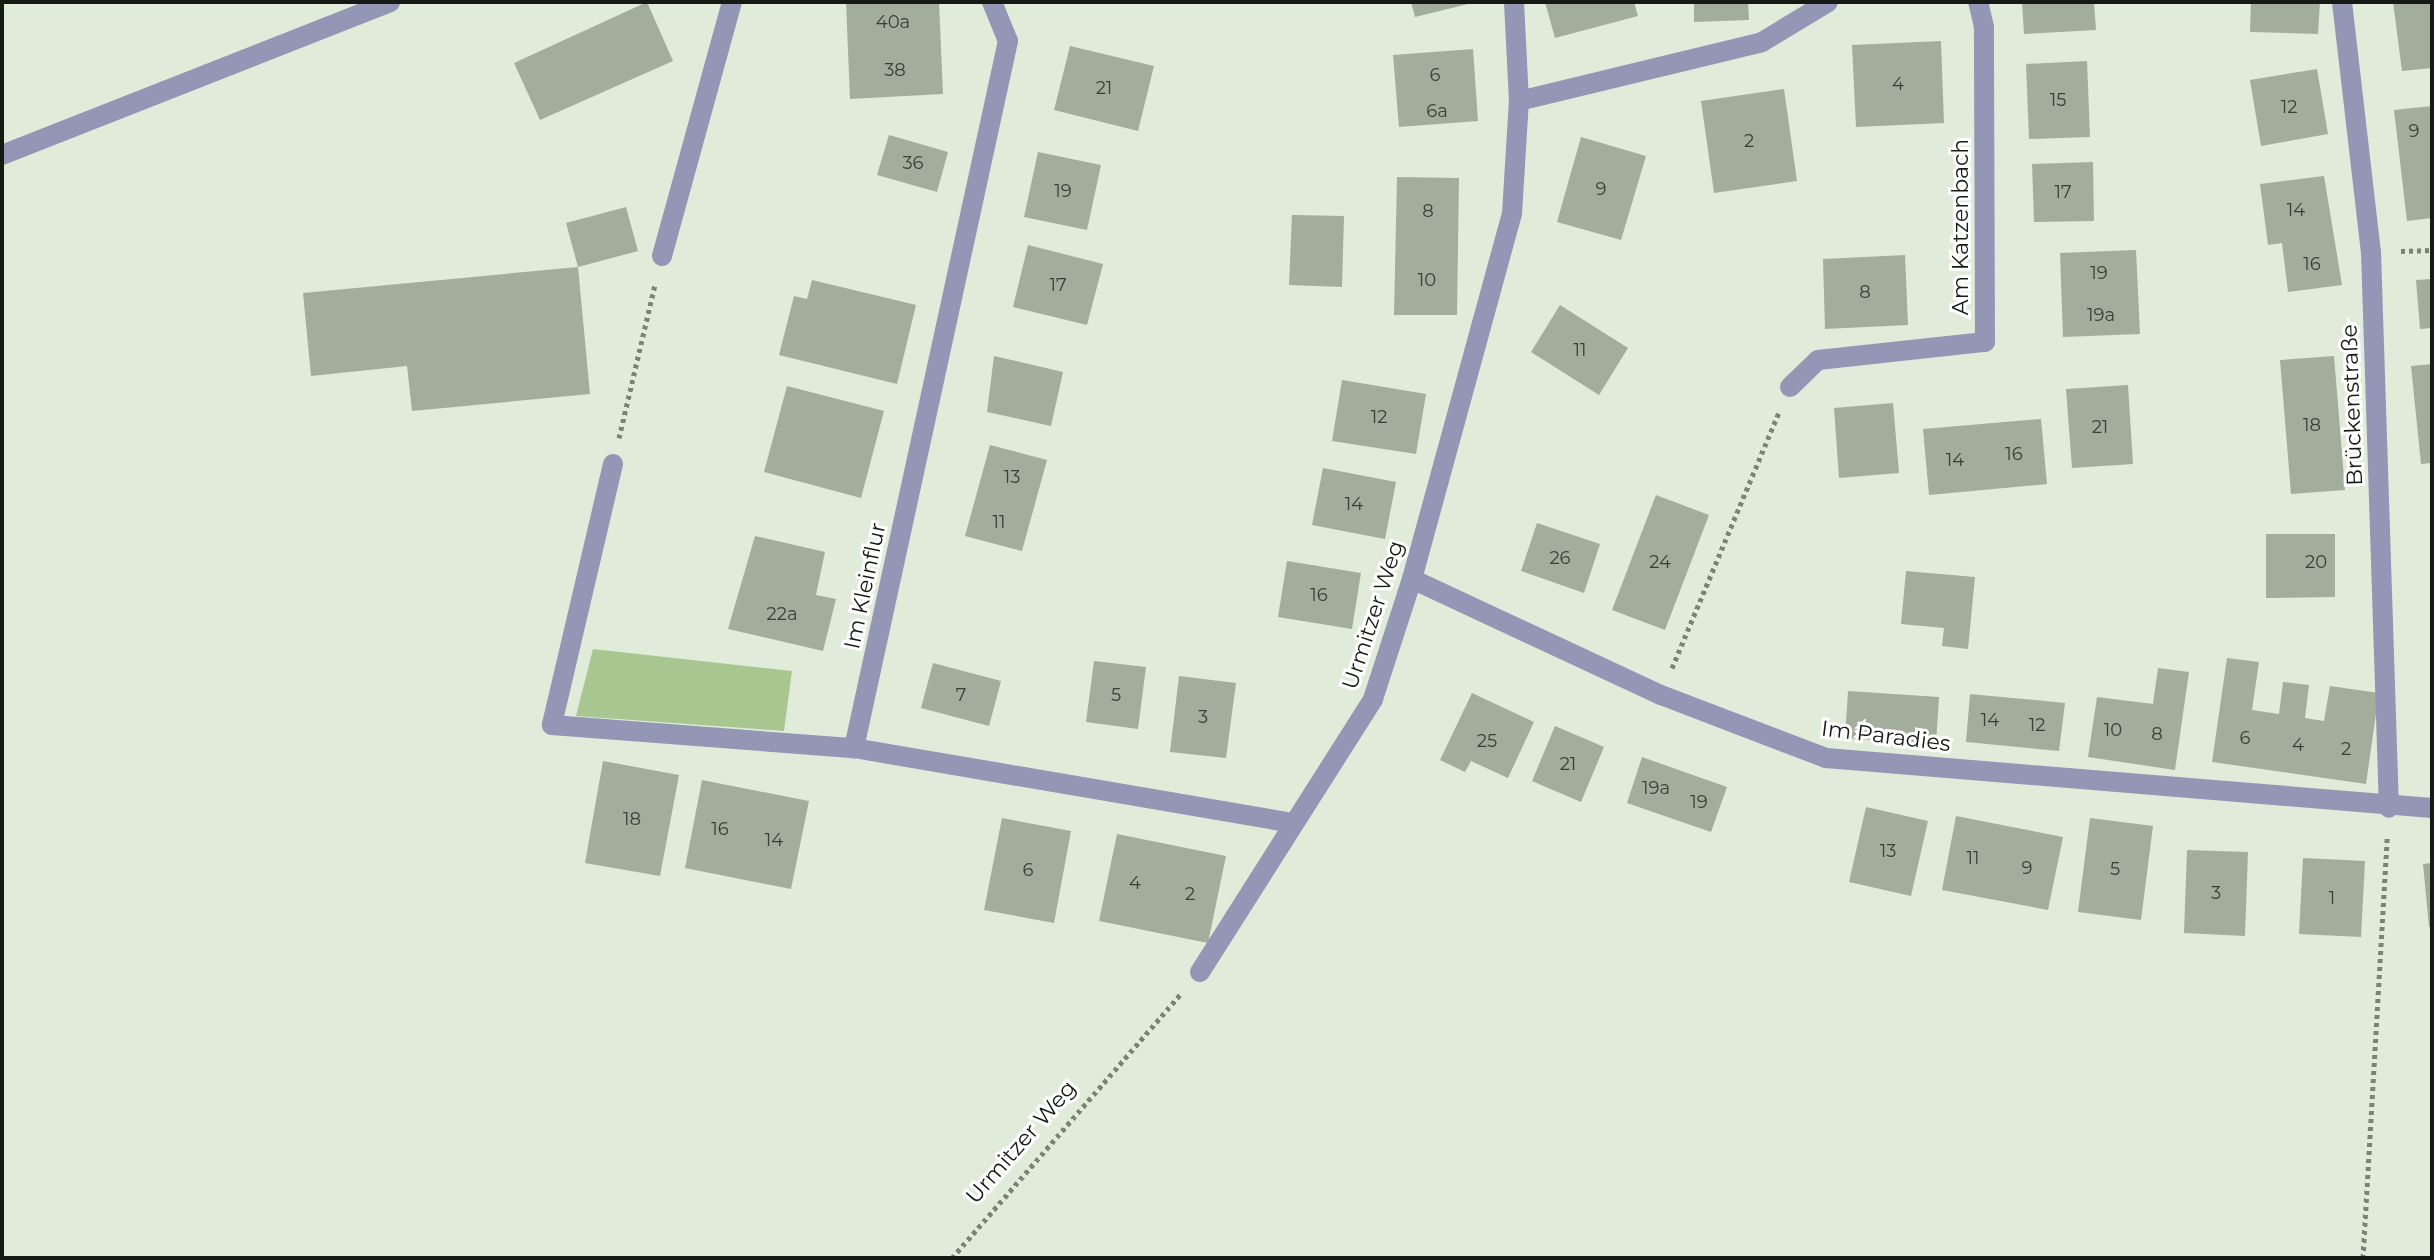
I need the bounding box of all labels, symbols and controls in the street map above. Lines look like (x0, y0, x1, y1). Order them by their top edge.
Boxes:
house number: 40a (876, 11, 910, 33)
house number: 38 (884, 59, 906, 81)
house number: 6 (1430, 64, 1440, 86)
house number: 4 (1892, 73, 1904, 95)
house number: 21 (1096, 77, 1112, 99)
house number: 15 (2050, 89, 2066, 111)
house number: 12 (2281, 96, 2297, 118)
house number: 6a (1426, 100, 1448, 122)
house number: 9 (2409, 120, 2419, 142)
house number: 2 (1744, 130, 1754, 152)
street label: Am Katzenbach (1948, 139, 1974, 315)
house number: 36 (902, 152, 924, 174)
house number: 9 (1596, 178, 1606, 200)
house number: 19 (1054, 180, 1072, 202)
house number: 17 (2054, 181, 2072, 203)
house number: 14 (2287, 199, 2305, 221)
house number: 8 (1422, 200, 1434, 222)
house number: 16 (2303, 253, 2321, 275)
house number: 19 (2090, 262, 2108, 284)
house number: 10 (1418, 269, 1436, 291)
house number: 17 (1049, 274, 1067, 296)
house number: 8 (1859, 281, 1871, 303)
house number: 19a (2087, 304, 2115, 326)
street label: Brückenstraße (2336, 324, 2368, 486)
house number: 11 (1574, 339, 1586, 361)
house number: 12 (1371, 406, 1387, 428)
house number: 18 (2303, 414, 2321, 436)
house number: 21 (2092, 416, 2108, 438)
house number: 16 (2005, 443, 2023, 465)
house number: 14 (1946, 449, 1964, 471)
house number: 13 (1004, 466, 1020, 488)
house number: 14 (1345, 493, 1363, 515)
house number: 11 (993, 511, 1005, 533)
street label: Im Kleinflur (839, 520, 891, 652)
street label: Urmitzer Weg (1337, 537, 1409, 693)
house number: 26 (1549, 547, 1571, 569)
house number: 24 (1649, 551, 1671, 573)
house number: 20 (2305, 551, 2327, 573)
house number: 16 (1310, 584, 1328, 606)
house number: 22a (766, 603, 798, 625)
house number: 7 (956, 684, 966, 706)
house number: 5 (1111, 684, 1121, 706)
house number: 3 (1198, 706, 1208, 728)
house number: 14 (1981, 709, 1999, 731)
house number: 12 (2029, 714, 2045, 736)
street label: Im Paradies (1820, 715, 1952, 757)
house number: 10 (2104, 719, 2122, 741)
house number: 8 (2151, 723, 2163, 745)
house number: 6 (2240, 727, 2250, 749)
house number: 25 (1477, 730, 1497, 752)
house number: 4 (2292, 734, 2304, 756)
house number: 2 (2341, 738, 2351, 760)
house number: 21 (1560, 753, 1576, 775)
house number: 19a (1642, 777, 1670, 799)
house number: 19 (1690, 791, 1708, 813)
house number: 18 (623, 808, 641, 830)
house number: 16 (711, 818, 729, 840)
house number: 14 (765, 829, 783, 851)
house number: 13 (1880, 840, 1896, 862)
house number: 11 (1967, 847, 1979, 869)
house number: 9 (2022, 857, 2032, 879)
house number: 5 (2110, 858, 2120, 880)
house number: 6 (1023, 859, 1033, 881)
house number: 4 (1129, 872, 1141, 894)
house number: 3 (2211, 882, 2221, 904)
house number: 2 (1185, 883, 1195, 905)
house number: 1 (2329, 887, 2335, 909)
street label: Urmitzer Weg (960, 1075, 1082, 1209)

